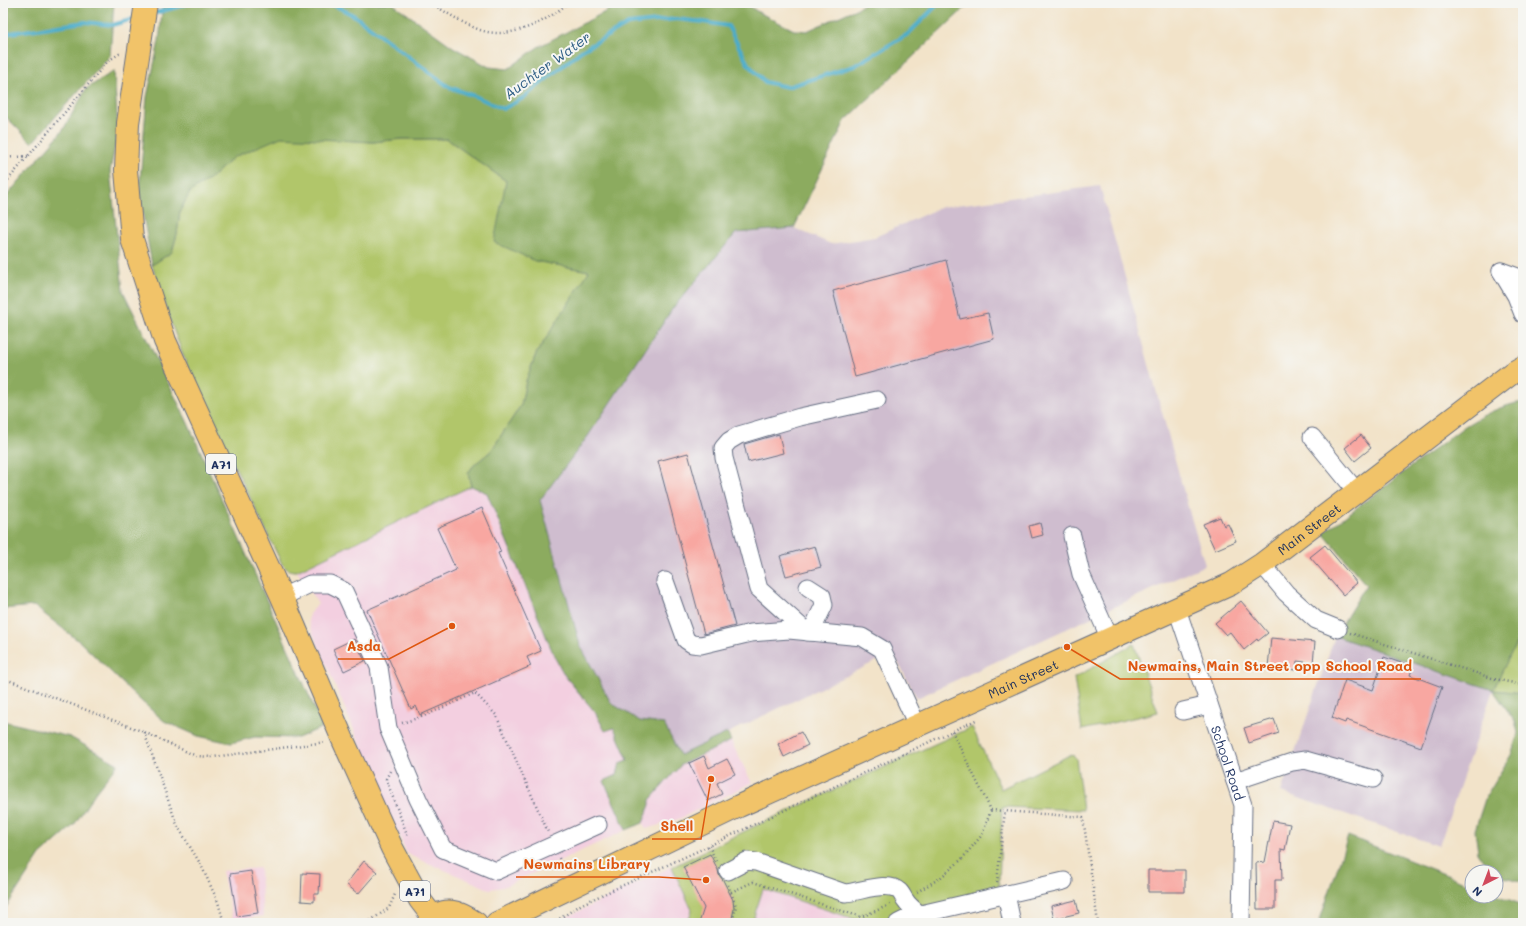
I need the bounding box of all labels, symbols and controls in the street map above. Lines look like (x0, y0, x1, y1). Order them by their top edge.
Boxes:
water label: Auchter Water (500, 27, 594, 103)
road number: A71 (206, 454, 236, 474)
street label: Main Street (1273, 499, 1344, 558)
callout: Asda (338, 633, 389, 659)
text: Asda (347, 636, 382, 655)
callout: Newmains, Main Street opp School Road (1120, 653, 1421, 679)
street label: Main Street (985, 655, 1061, 701)
text: Newmains, Main Street opp School Road (1128, 656, 1412, 675)
street label: School Road (1208, 723, 1249, 802)
callout: Shell (652, 813, 701, 839)
text: Shell (661, 816, 693, 835)
callout: Newmains Library (516, 851, 659, 877)
text: Newmains Library (524, 854, 651, 873)
north arrow (1464, 864, 1504, 904)
road number: A71 (400, 881, 430, 901)
text: N (1469, 883, 1485, 900)

